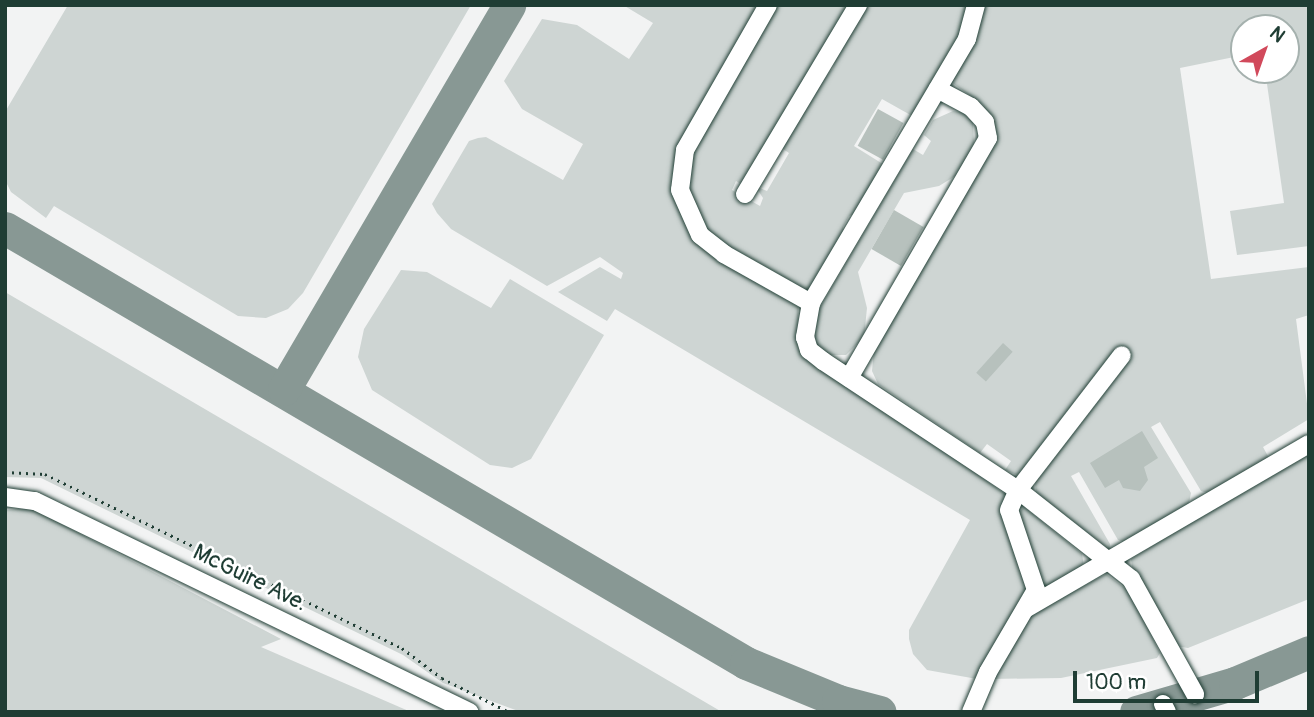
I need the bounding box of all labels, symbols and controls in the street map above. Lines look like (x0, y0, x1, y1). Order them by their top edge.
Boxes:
north arrow (1230, 14, 1300, 84)
text: N (1265, 21, 1290, 48)
street label: McGuire Ave. (188, 539, 312, 617)
scale bar (1076, 658, 1262, 702)
text: 100 m (1086, 669, 1146, 696)

